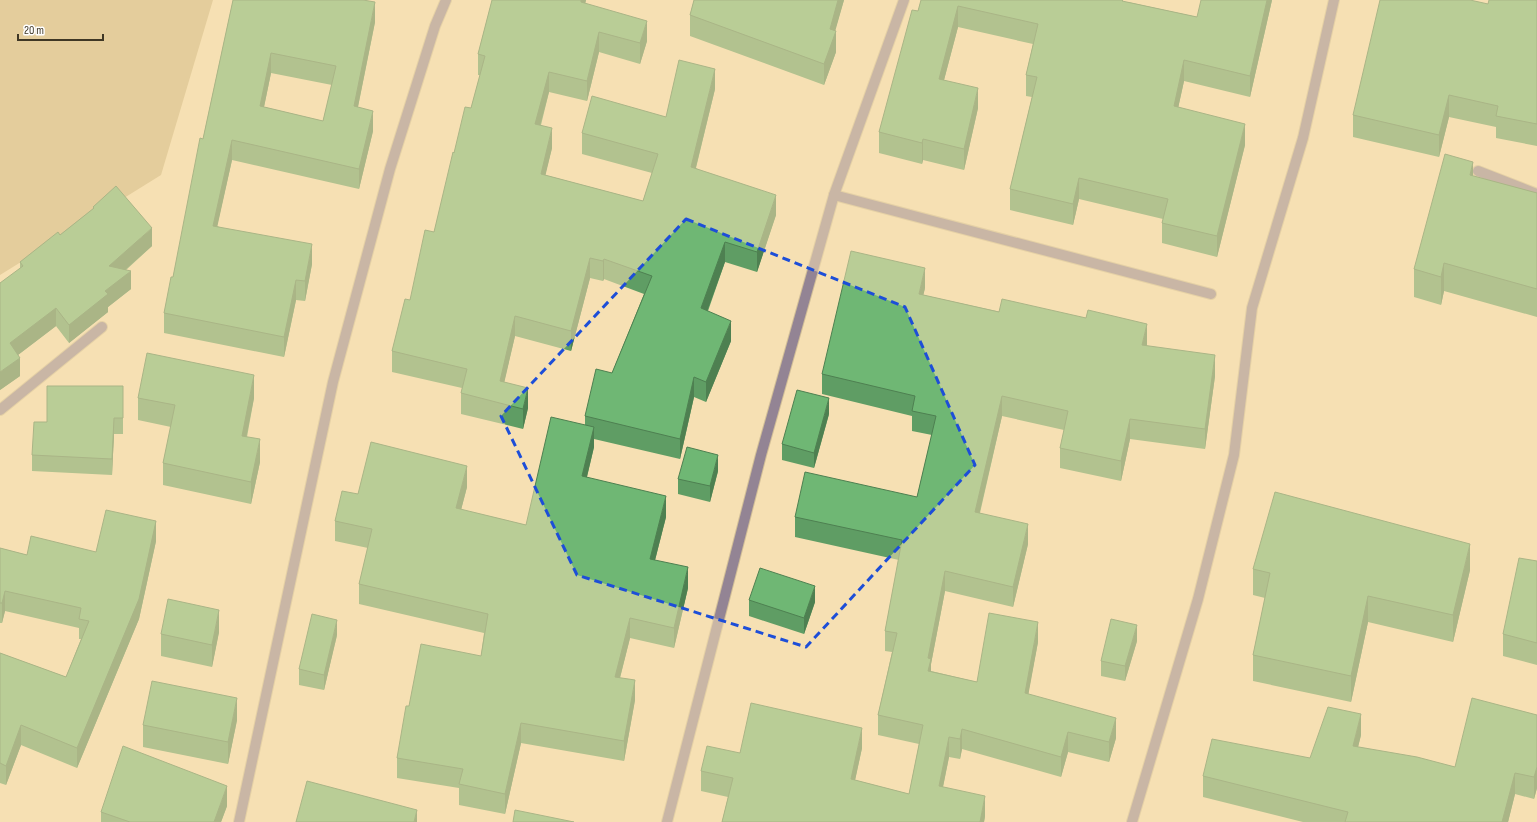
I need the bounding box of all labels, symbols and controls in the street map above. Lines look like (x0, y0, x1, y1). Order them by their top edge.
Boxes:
scale bar (18, 16, 103, 42)
text: 20 m (24, 23, 44, 38)

